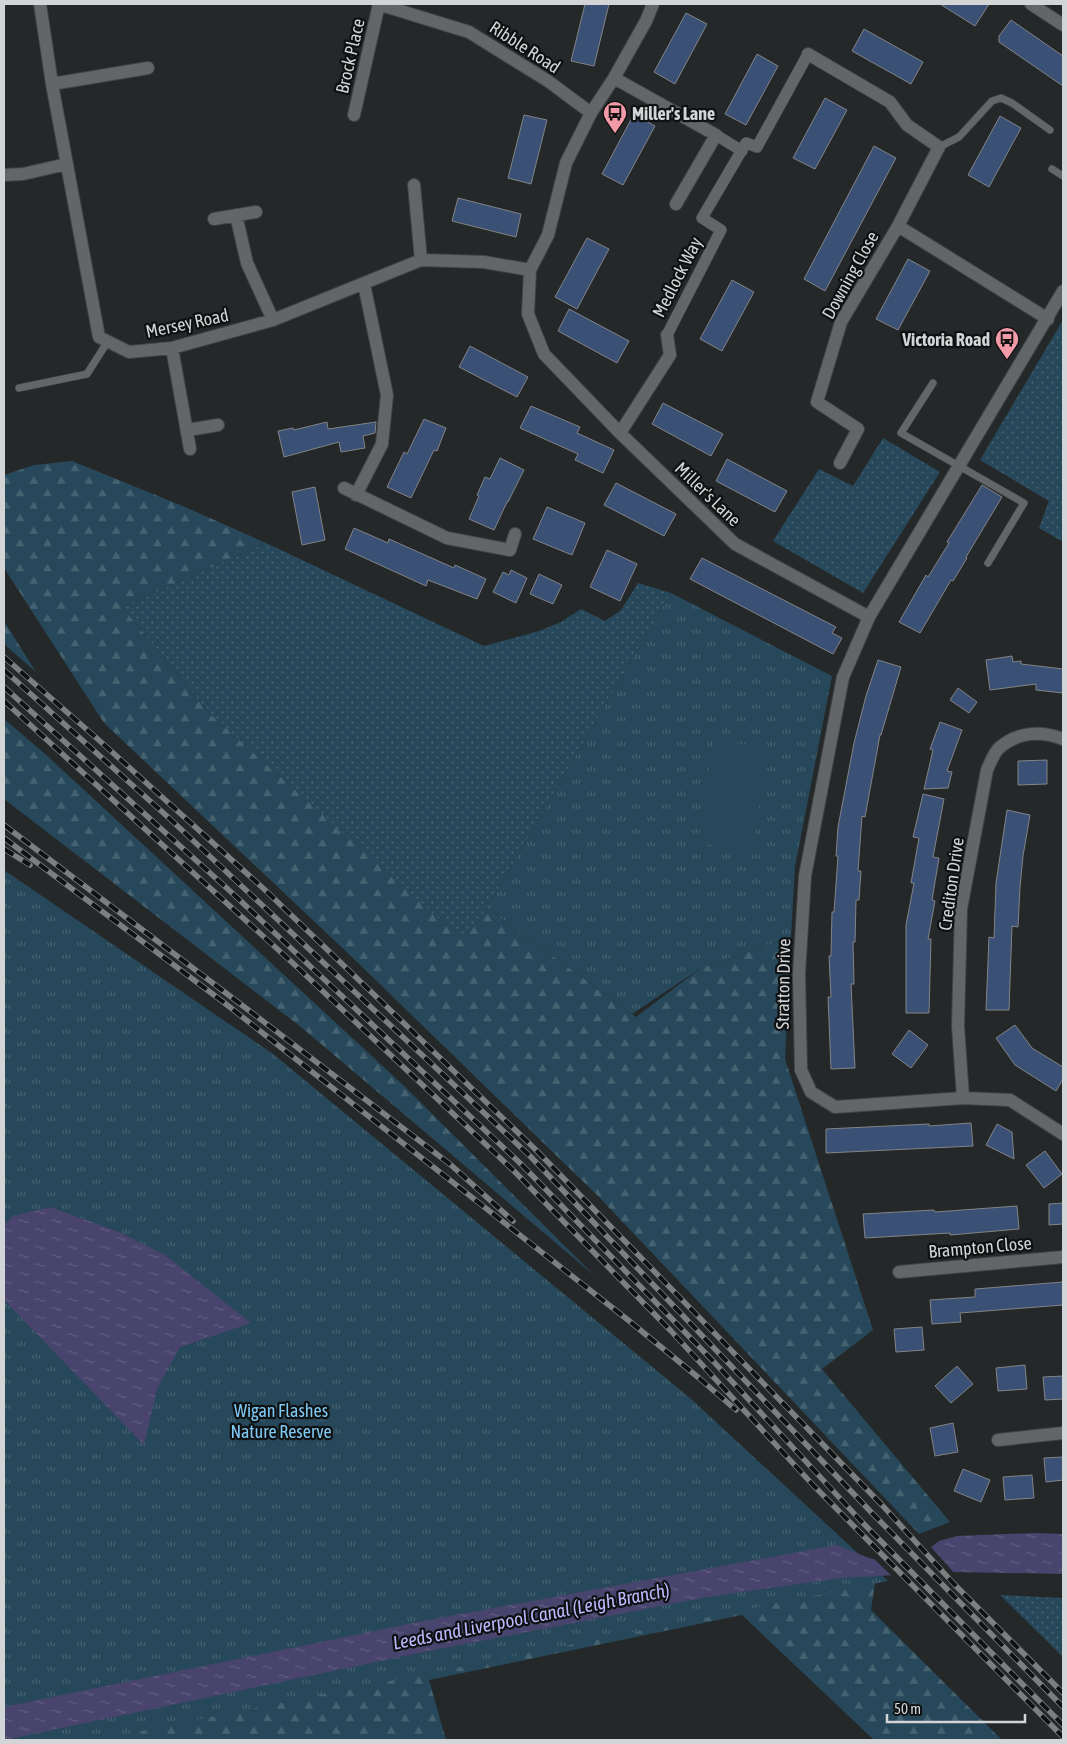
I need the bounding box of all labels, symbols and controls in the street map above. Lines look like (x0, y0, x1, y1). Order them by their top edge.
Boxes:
street label: Ribble Road (486, 16, 564, 78)
street label: Brock Place (331, 17, 369, 95)
bus stop icon: Miller's Lane (602, 100, 628, 134)
place label: Miller's Lane (632, 103, 715, 124)
street label: Downing Close (817, 228, 883, 322)
street label: Medlock Way (648, 233, 706, 321)
street label: Mersey Road (144, 304, 230, 342)
bus stop icon: Victoria Road (994, 326, 1020, 360)
place label: Victoria Road (901, 329, 990, 350)
street label: Miller's Lane (671, 458, 745, 530)
street label: Crediton Drive (934, 836, 968, 932)
street label: Stratton Drive (772, 938, 794, 1030)
street label: Brampton Close (927, 1232, 1033, 1262)
park label: Wigan Flashes Nature Reserve (230, 1400, 332, 1442)
water label: Leeds and Liverpool Canal (Leigh Branch) (391, 1578, 671, 1654)
scale bar (887, 1692, 1024, 1724)
text: 50 m (894, 1700, 921, 1717)

